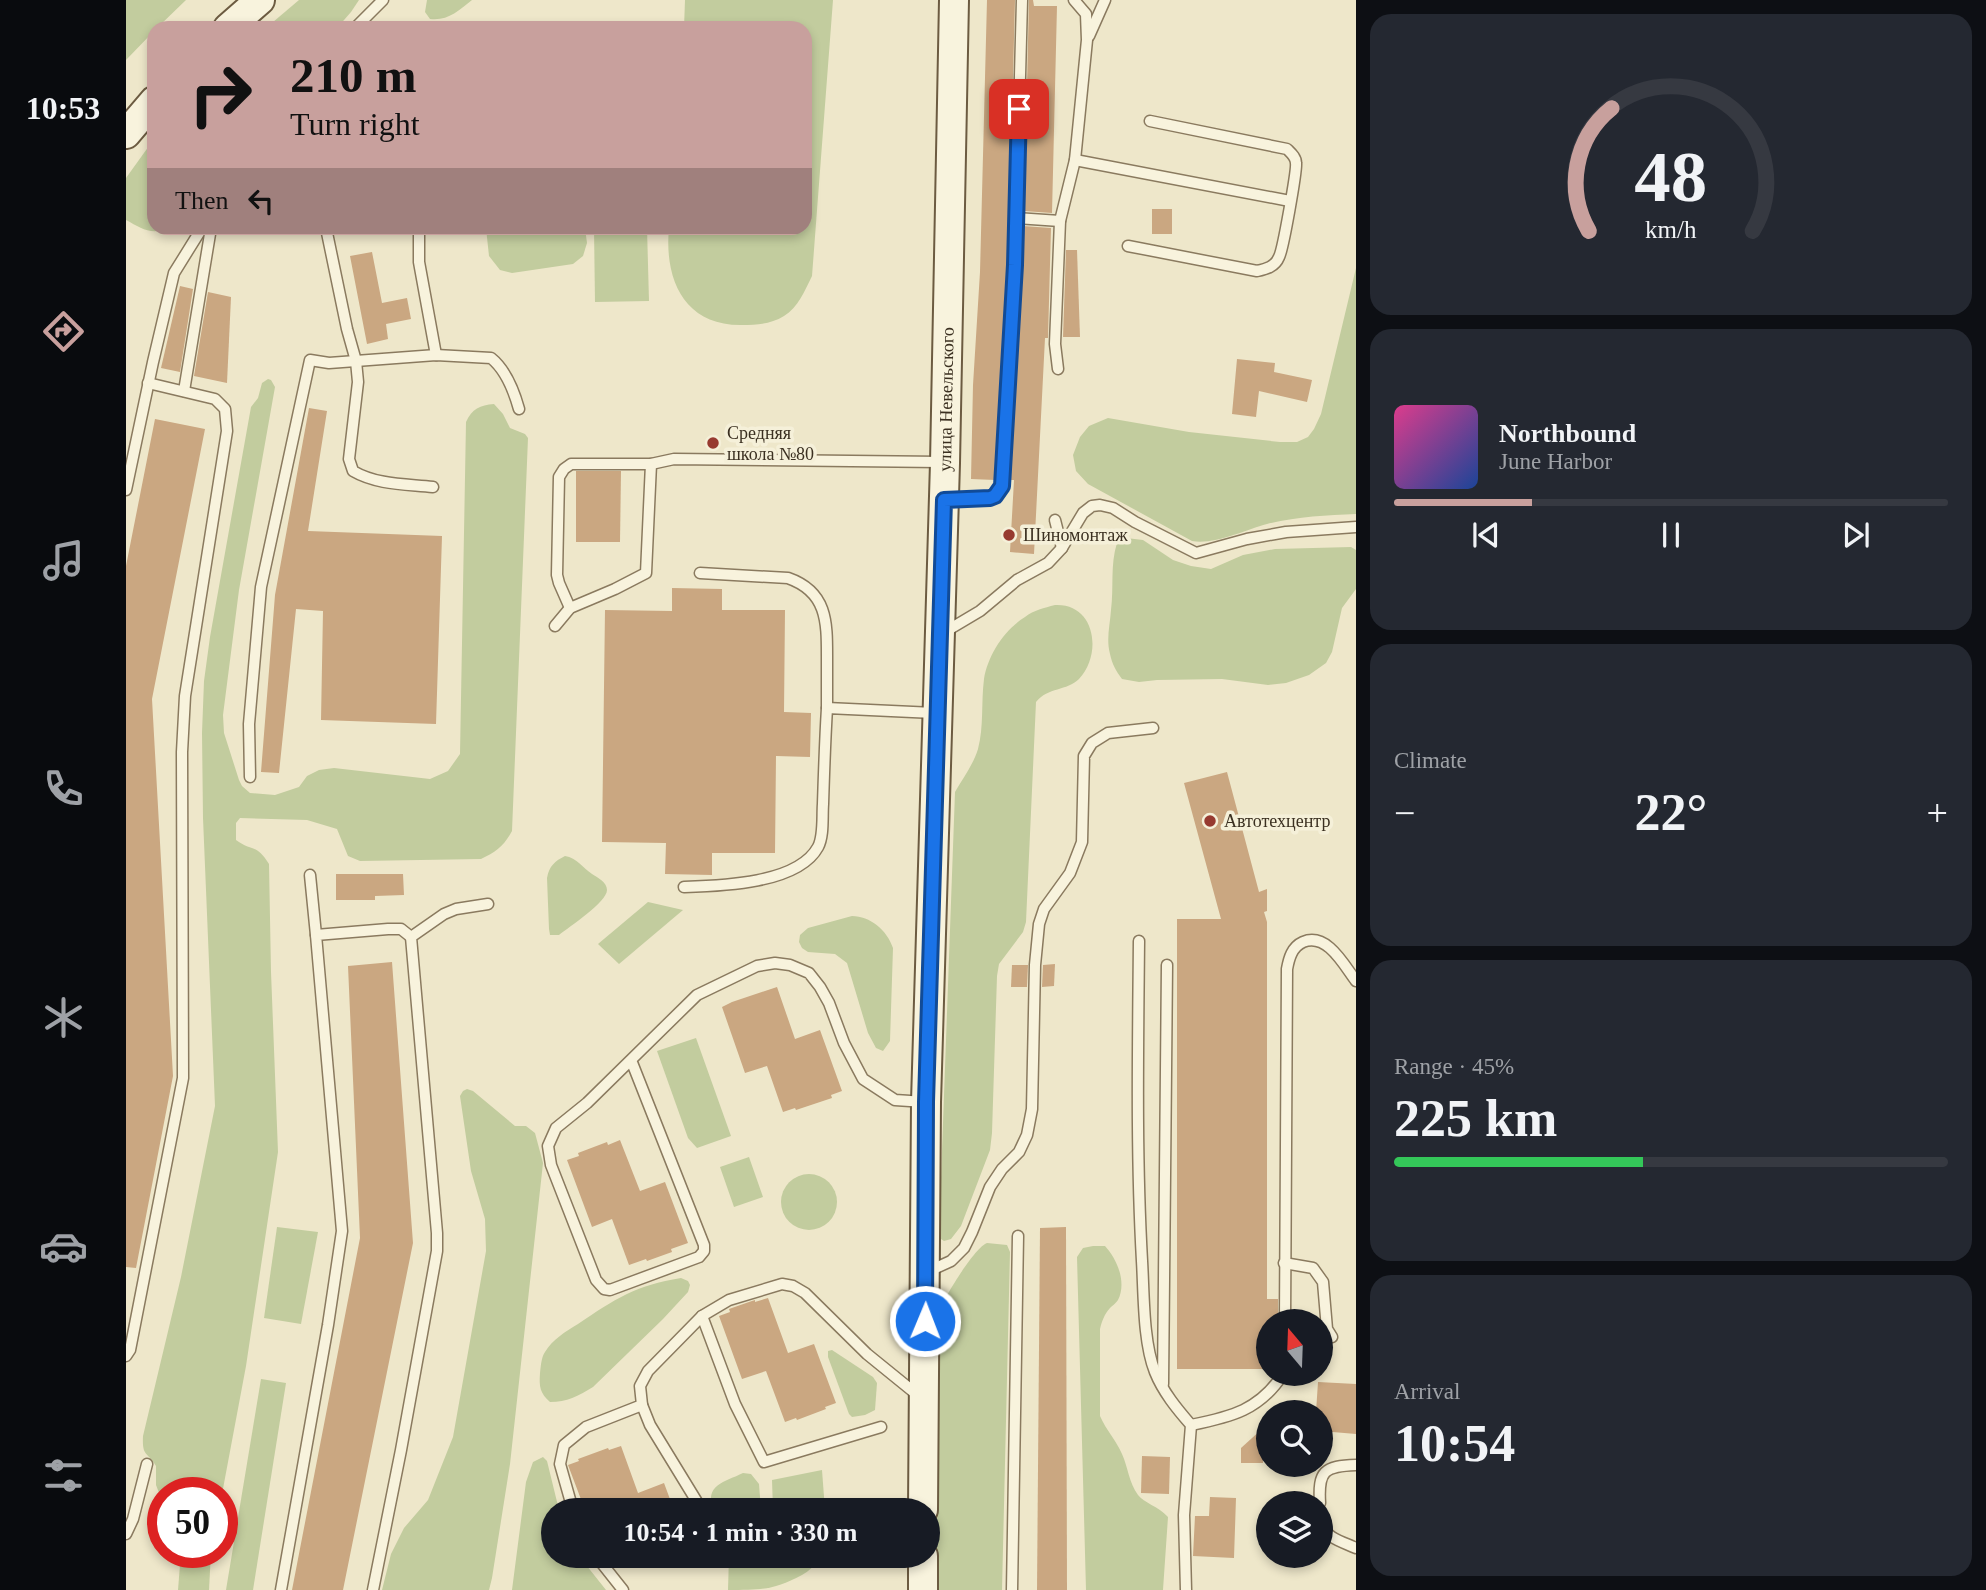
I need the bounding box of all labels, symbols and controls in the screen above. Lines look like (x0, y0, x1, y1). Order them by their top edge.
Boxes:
text: 210 m (290, 48, 417, 103)
icon: right (175, 49, 266, 140)
pin (989, 79, 1049, 139)
text: 10:53 (26, 90, 100, 126)
icon: arrive (1000, 90, 1038, 128)
text: Turn right (290, 106, 420, 142)
text: 48 (1635, 136, 1707, 217)
icon: left (242, 182, 280, 220)
text: Then (175, 186, 228, 215)
text: km/h (1645, 215, 1697, 242)
icon: directions (39, 307, 88, 356)
street label: улица Невельского (935, 327, 958, 472)
text: Northbound (1499, 419, 1636, 448)
place label: Средняя школа №80 (727, 423, 814, 464)
marker: Средняя школа №80 (705, 435, 721, 451)
text: June Harbor (1499, 449, 1612, 474)
icon: previous (1467, 516, 1505, 554)
icon: pause (1652, 516, 1690, 554)
icon: next (1837, 516, 1875, 554)
place label: Шиномонтаж (1023, 525, 1128, 545)
marker: Шиномонтаж (1001, 527, 1017, 543)
icon: music (39, 536, 88, 585)
text: Climate (1394, 748, 1467, 773)
icon: phone (39, 764, 88, 813)
text: 22° (1635, 784, 1707, 841)
text: − (1394, 792, 1415, 834)
text: + (1927, 792, 1948, 834)
place label: Автотехцентр (1224, 811, 1330, 831)
marker: Автотехцентр (1202, 813, 1218, 829)
icon: climate (39, 993, 88, 1042)
text: Range · 45% (1394, 1054, 1514, 1079)
text: 225 km (1394, 1090, 1557, 1147)
icon: car (39, 1222, 88, 1271)
position arrow (888, 1284, 962, 1358)
north arrow (1256, 1309, 1334, 1386)
map controls (1256, 1309, 1333, 1568)
text: Arrival (1394, 1379, 1460, 1404)
button: search (1256, 1400, 1333, 1477)
text: 10:54 (1394, 1415, 1515, 1472)
icon: filters (39, 1451, 88, 1500)
speed limit sign: 50 (147, 1477, 238, 1568)
button: layers (1256, 1491, 1333, 1568)
text: 10:54 · 1 min · 330 m (624, 1518, 858, 1547)

